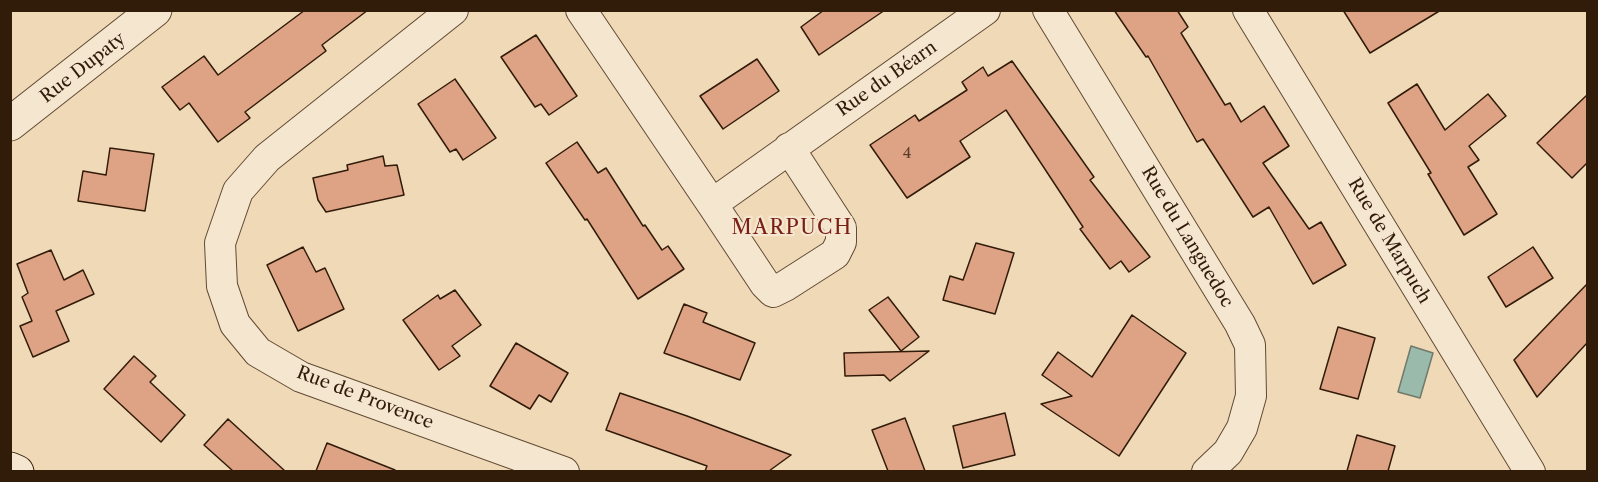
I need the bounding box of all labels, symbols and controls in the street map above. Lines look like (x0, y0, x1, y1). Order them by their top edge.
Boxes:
street label: Rue Dupaty (36, 28, 130, 108)
street label: Rue du Béarn (833, 37, 941, 121)
house number: 4 (903, 145, 911, 163)
street label: Rue du Languedoc (1136, 163, 1238, 311)
street label: Rue de Marpuch (1343, 174, 1435, 308)
district label: MARPUCH (731, 216, 853, 240)
street label: Rue de Provence (294, 362, 436, 434)

